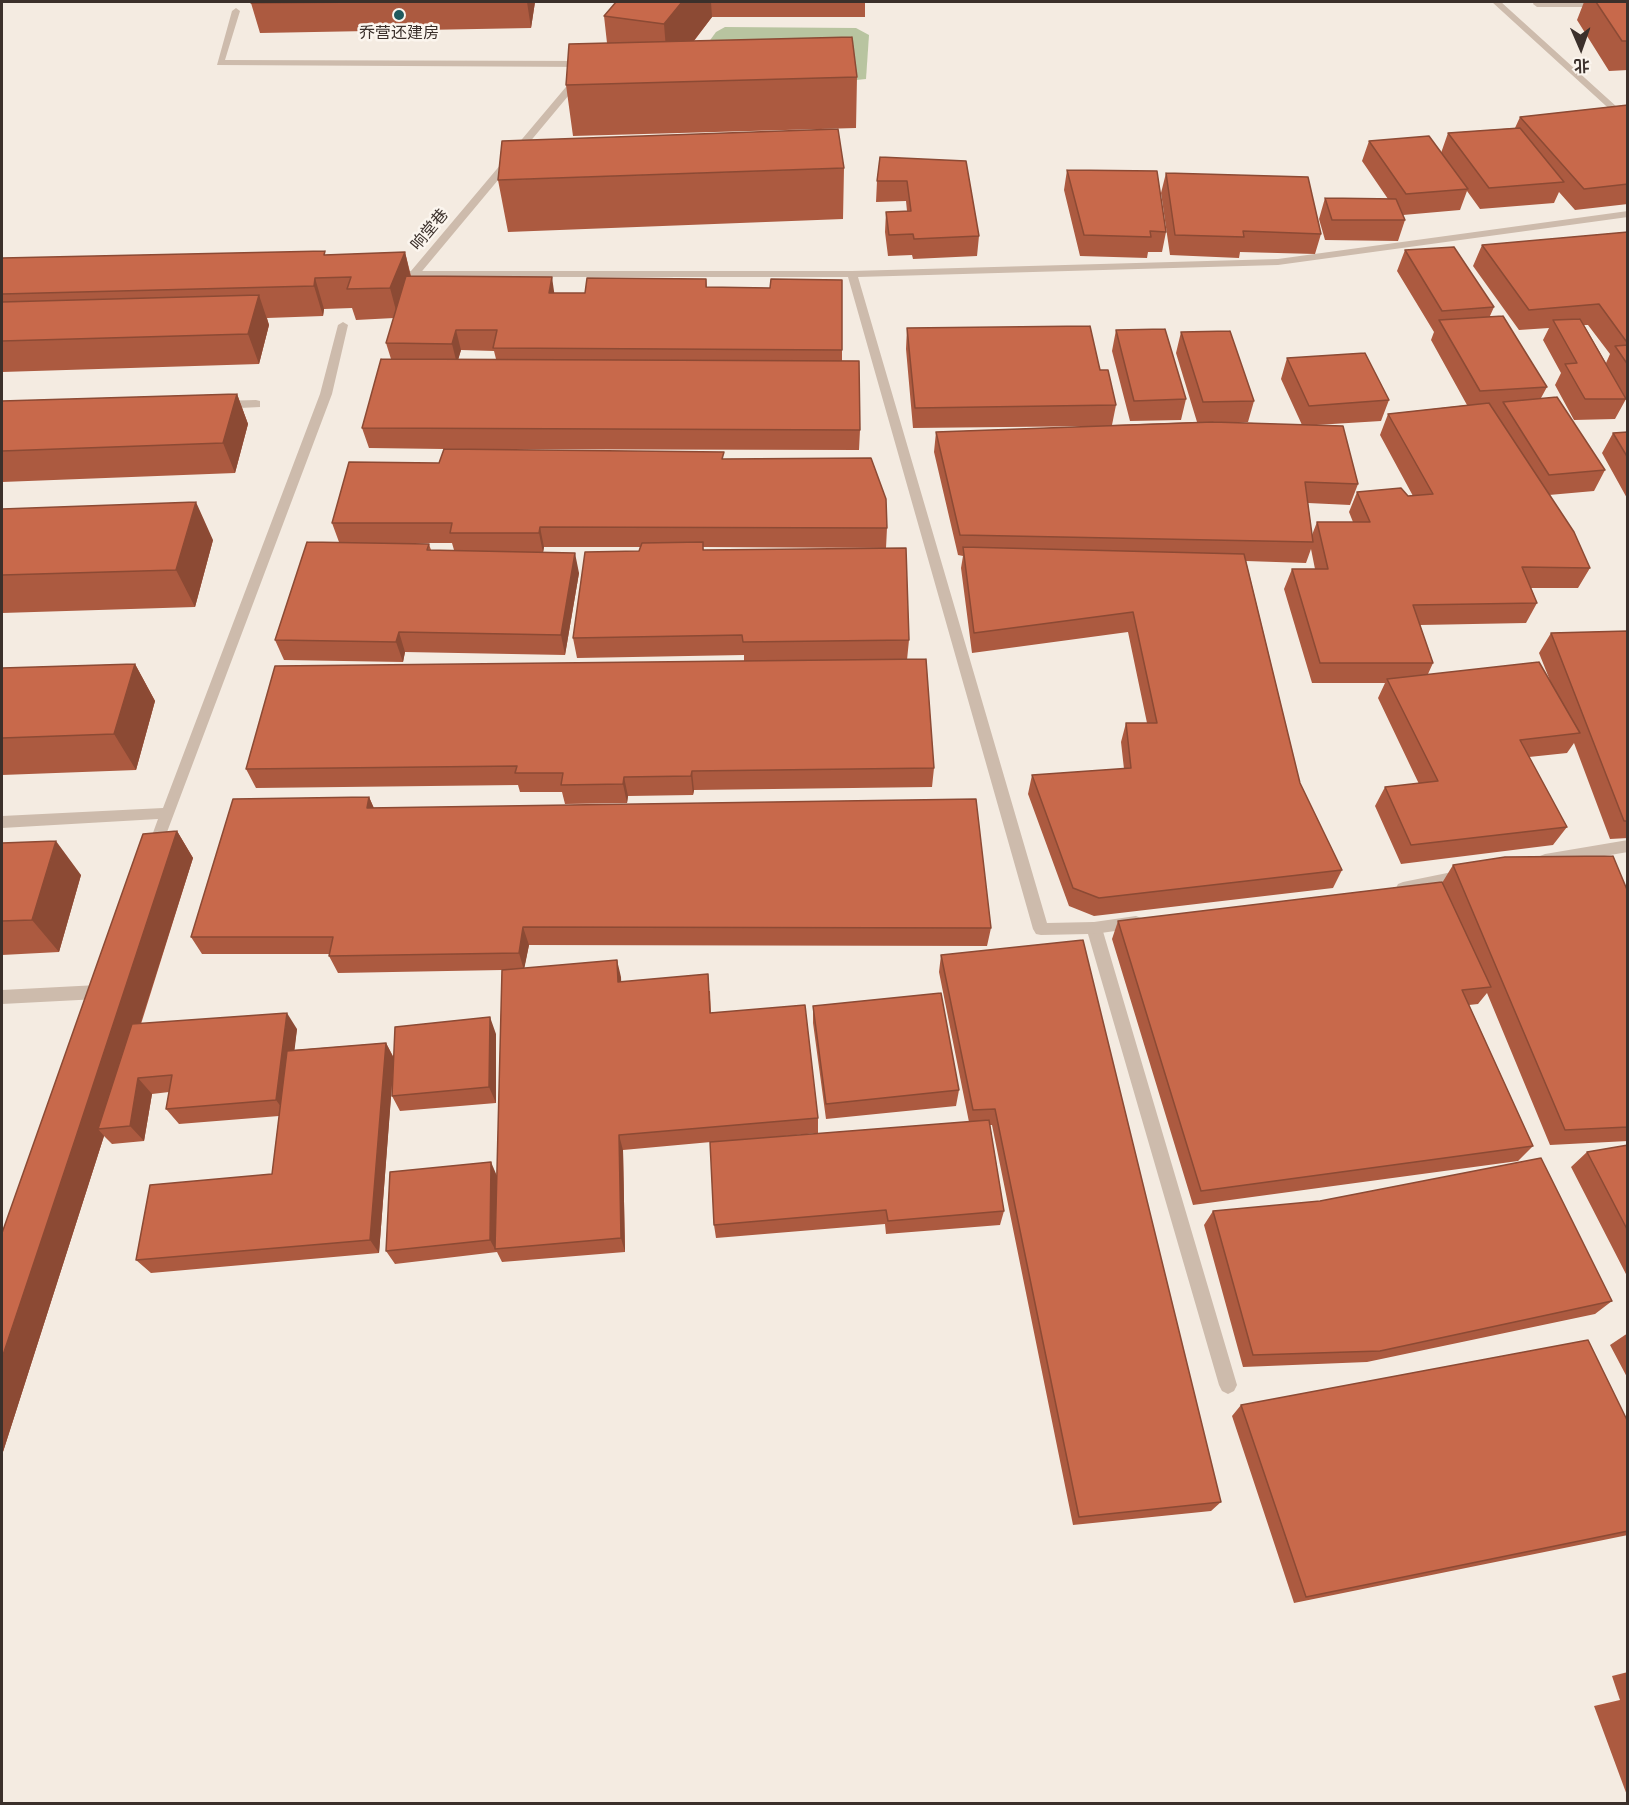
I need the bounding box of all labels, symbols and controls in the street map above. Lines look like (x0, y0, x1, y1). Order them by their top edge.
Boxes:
marker: 乔营还建房 (392, 8, 406, 22)
north arrow (1551, 18, 1611, 78)
place label: 乔营还建房 (359, 24, 439, 44)
text: 北 (1573, 55, 1590, 77)
street label: 响堂巷 (407, 205, 453, 255)

